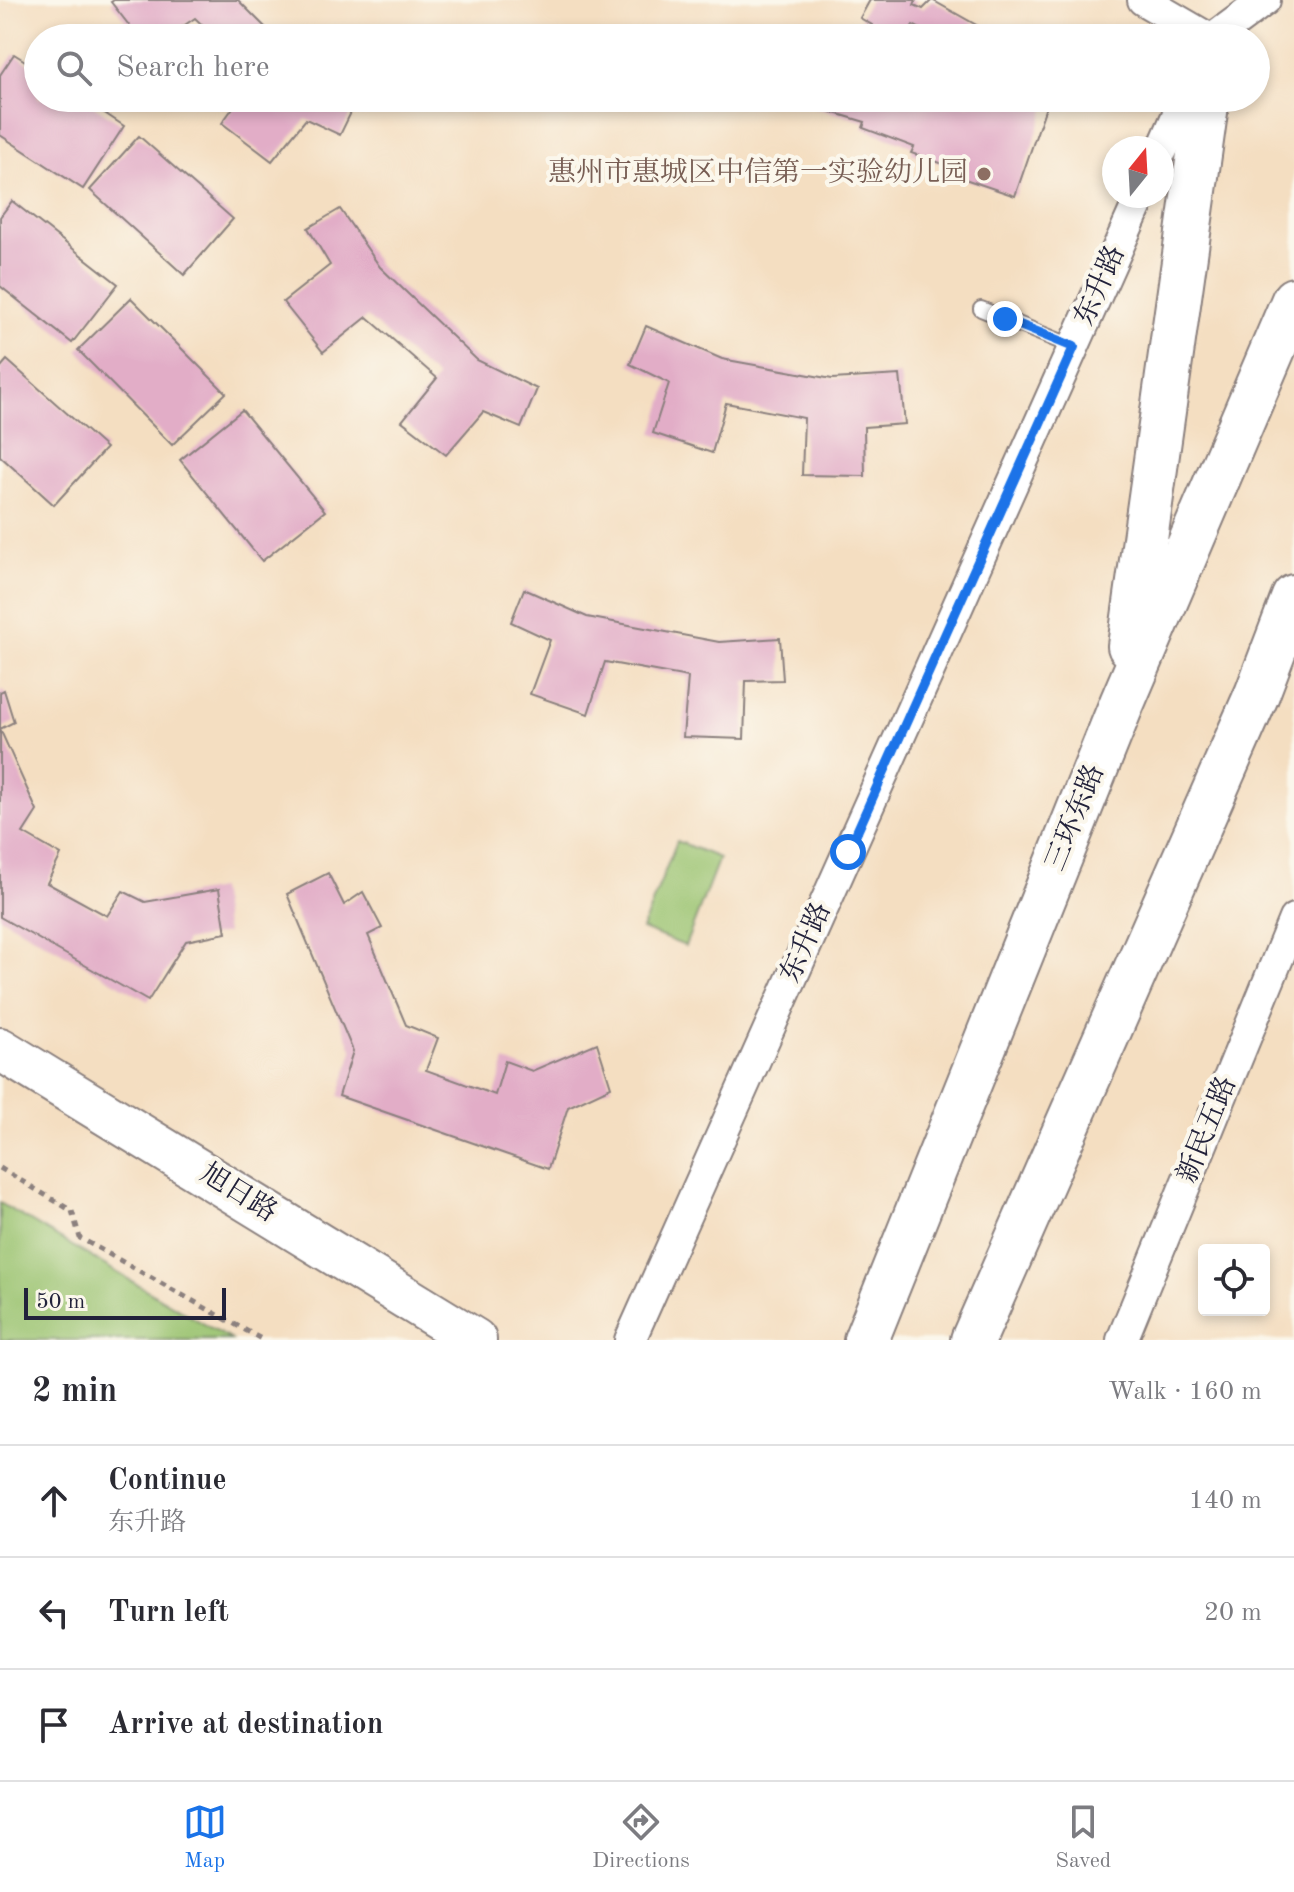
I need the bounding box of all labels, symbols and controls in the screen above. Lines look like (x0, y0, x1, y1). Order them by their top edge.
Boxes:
search box (24, 24, 1270, 112)
icon: search (52, 46, 96, 90)
text: Search here (116, 53, 270, 83)
north arrow (1102, 136, 1174, 208)
place label: 惠州市惠城区中信第一实验幼儿园 (548, 157, 968, 188)
marker: 惠州市惠城区中信第一实验幼儿园 (975, 165, 993, 183)
street label: 东升路 (1068, 241, 1131, 330)
route end (987, 301, 1023, 337)
street label: 三环东路 (1039, 760, 1110, 875)
route start (830, 834, 866, 870)
street label: 东升路 (774, 898, 837, 987)
street label: 新民五路 (1171, 1072, 1242, 1187)
street label: 旭日路 (195, 1157, 283, 1228)
map controls (1198, 1244, 1270, 1316)
button: locate (1198, 1244, 1270, 1316)
scale bar (24, 1284, 226, 1320)
text: 50 m (36, 1291, 85, 1313)
text: 2 min (32, 1375, 117, 1409)
text: Walk · 160 m (1108, 1379, 1262, 1405)
text: Continue (108, 1466, 227, 1496)
icon: ahead (32, 1479, 76, 1523)
text: 140 m (1189, 1488, 1262, 1514)
text: 东升路 (108, 1510, 186, 1536)
icon: left (32, 1591, 76, 1635)
text: Turn left (108, 1598, 229, 1628)
text: 20 m (1204, 1600, 1262, 1626)
icon: arrive (32, 1703, 76, 1747)
text: Arrive at destination (108, 1710, 383, 1740)
tab: Map (183, 1800, 227, 1875)
tab: Directions (592, 1800, 690, 1875)
tab: Saved (1055, 1800, 1111, 1875)

